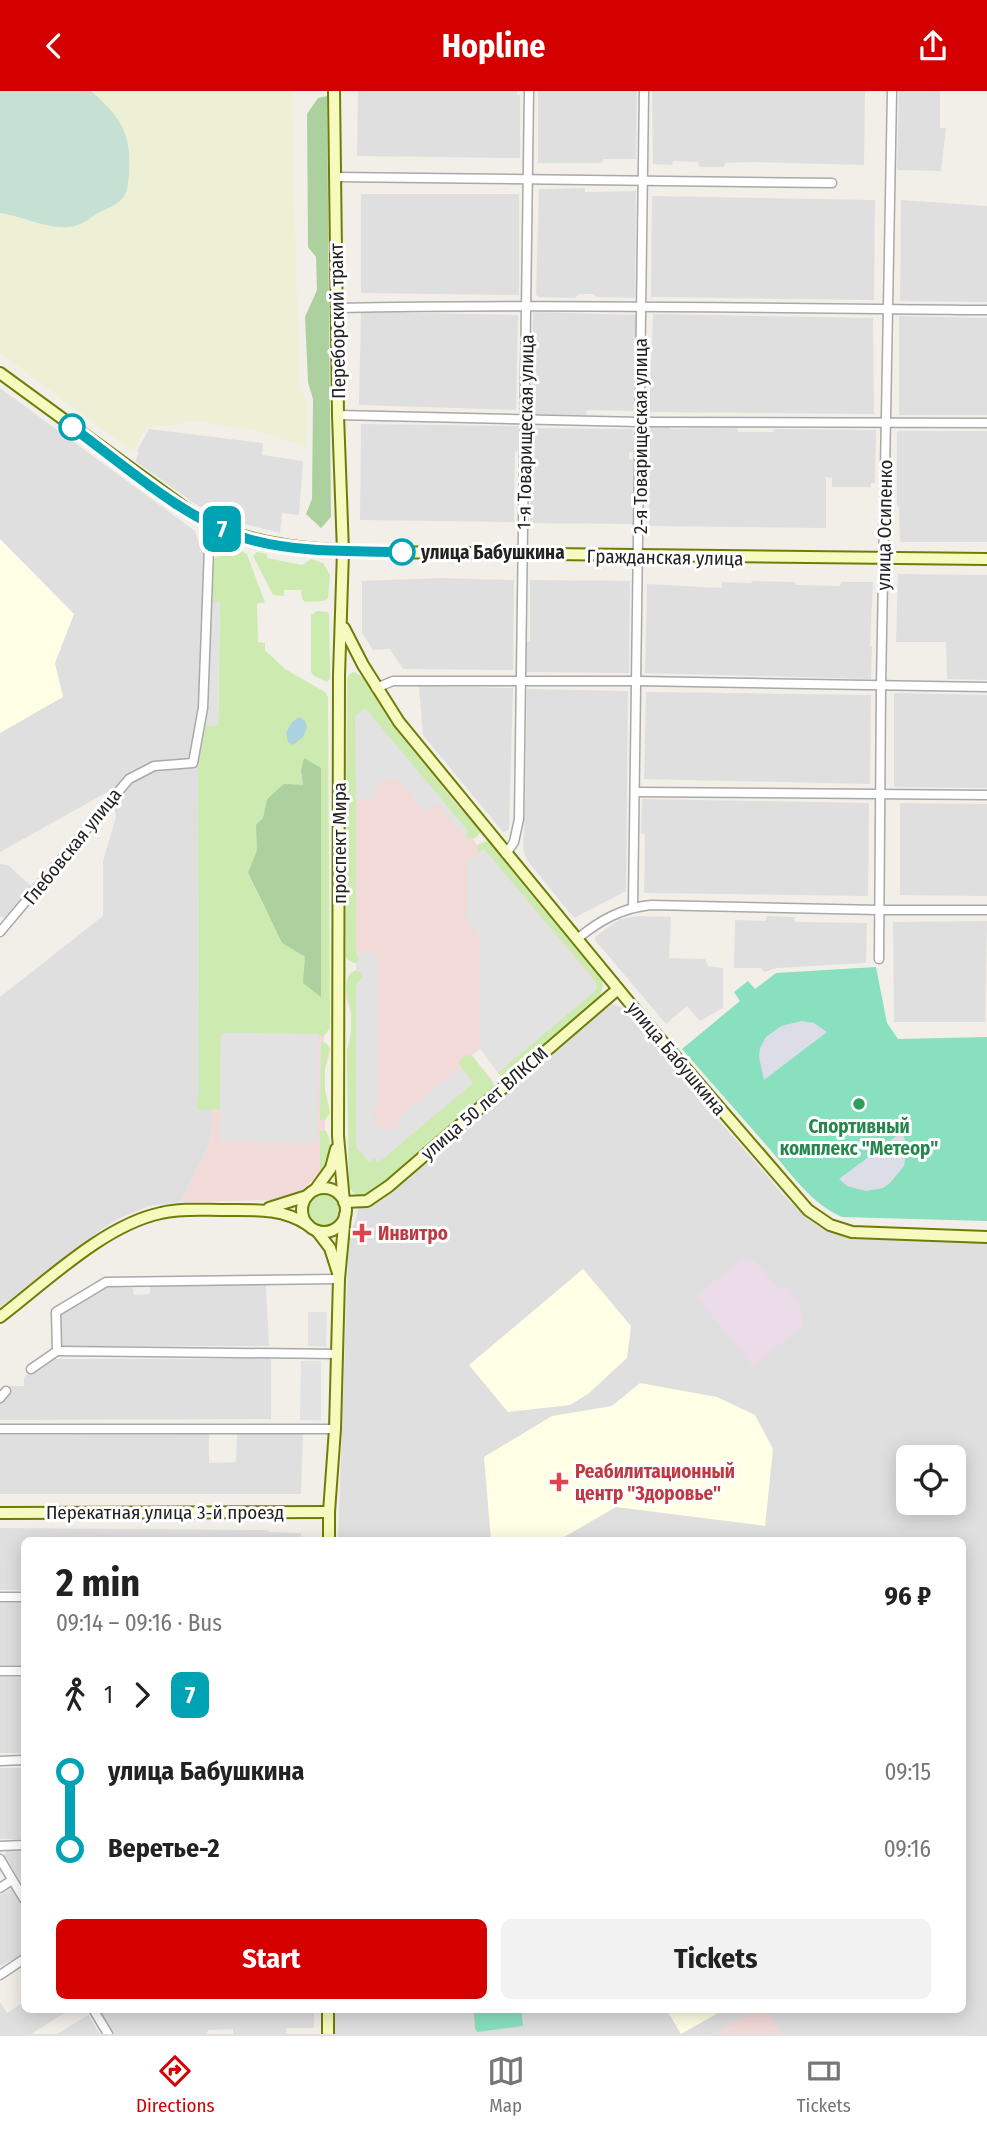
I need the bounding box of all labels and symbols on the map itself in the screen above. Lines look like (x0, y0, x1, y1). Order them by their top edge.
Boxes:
street label: Переборский тракт (325, 243, 350, 399)
street label: 1-я Товарищеская улица (512, 334, 539, 530)
street label: 2-я Товарищеская улица (629, 338, 652, 534)
unlabelled marker (59, 414, 85, 440)
street label: улица Осипенко (872, 459, 897, 591)
line badge: 7 (199, 506, 245, 552)
marker: улица Бабушкина (389, 539, 415, 565)
place label: улица Бабушкина (420, 541, 565, 564)
street label: Гражданская улица (586, 545, 744, 570)
street label: проспект Мира (328, 782, 351, 904)
street label: Глебовская улица (18, 784, 126, 909)
street label: улица Бабушкина (622, 997, 731, 1120)
street label: улица 50 лет ВЛКСМ (416, 1042, 552, 1165)
marker: Спортивный комплекс "Метеор" (851, 1096, 867, 1112)
place label: Спортивный комплекс "Метеор" (780, 1115, 938, 1160)
place label: Инвитро (378, 1222, 448, 1245)
marker: Инвитро (352, 1223, 372, 1243)
place label: Реабилитационный центр "Здоровье" (575, 1460, 735, 1505)
marker: Реабилитационный центр "Здоровье" (549, 1472, 569, 1492)
street label: Перекатная улица 3-й проезд (46, 1501, 284, 1524)

